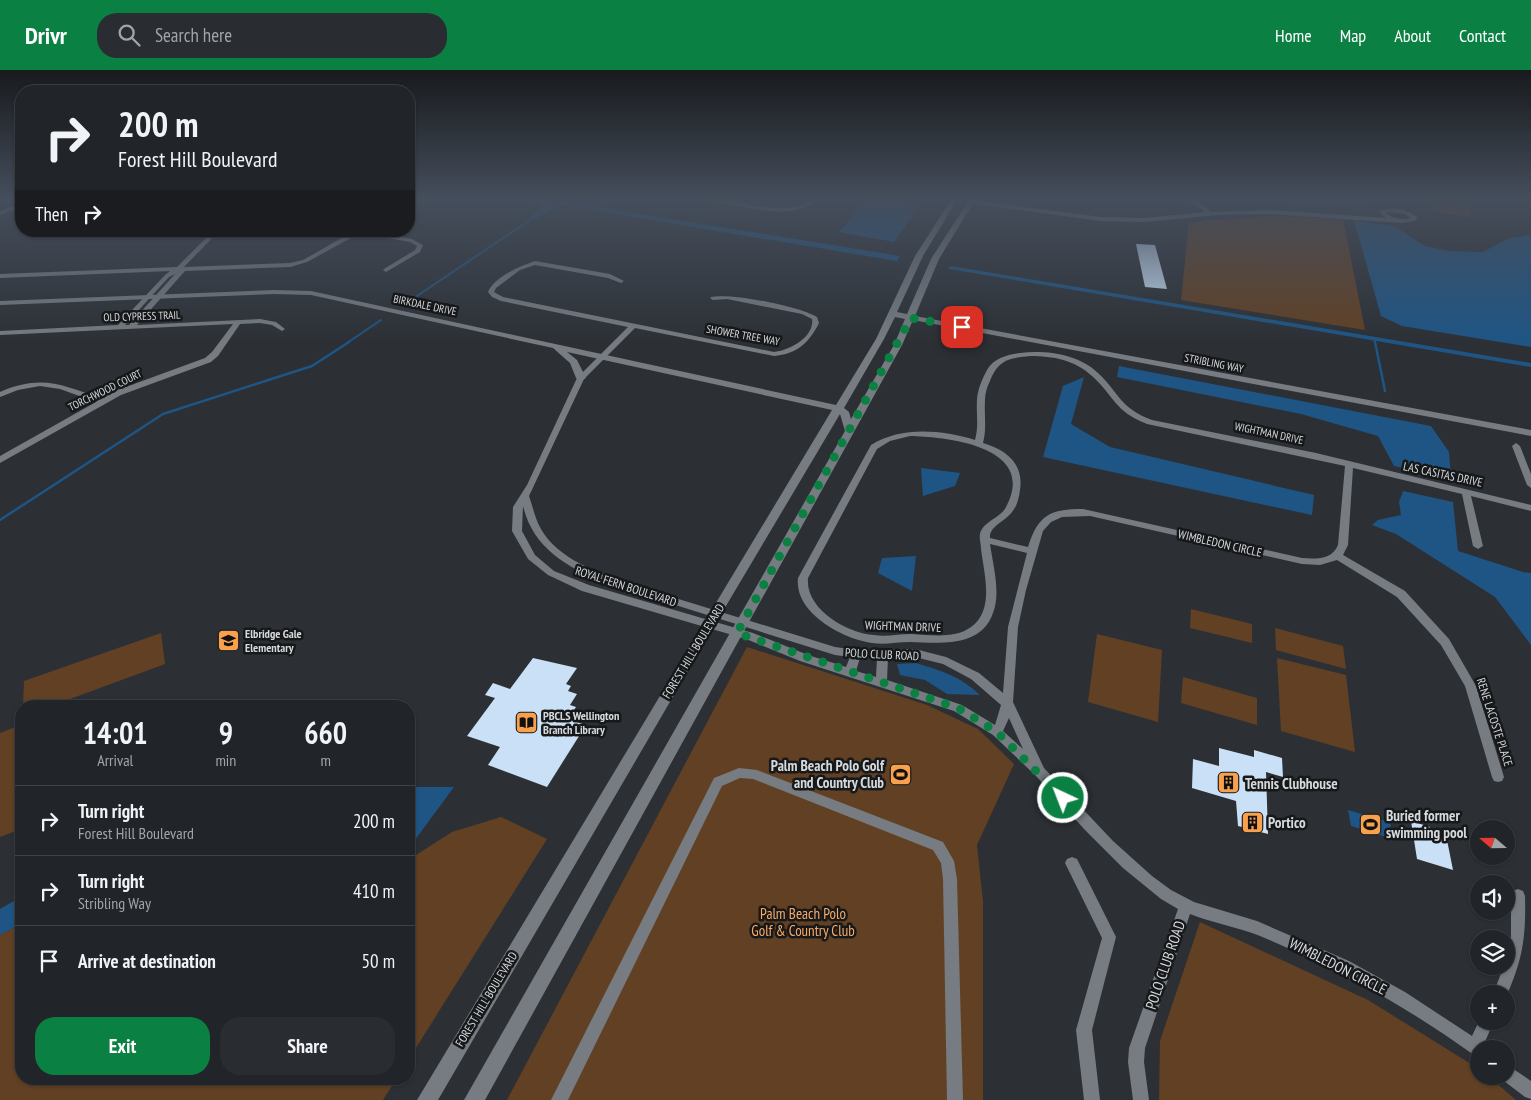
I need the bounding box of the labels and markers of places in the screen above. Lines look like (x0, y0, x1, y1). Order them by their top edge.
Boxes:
pin (941, 306, 983, 348)
place label: Elbridge Gale Elementary (245, 626, 302, 655)
school or university icon: Elbridge Gale Elementary (217, 628, 241, 652)
place label: PBCLS Wellington Branch Library (543, 708, 619, 737)
library icon: PBCLS Wellington Branch Library (515, 710, 539, 734)
place label: Palm Beach Polo Golf and Country Club (771, 756, 885, 792)
sports icon: Palm Beach Polo Golf and Country Club (888, 762, 912, 786)
building icon: Tennis Clubhouse (1217, 771, 1241, 795)
place label: Tennis Clubhouse (1245, 774, 1338, 793)
place label: Buried former swimming pool (1386, 806, 1467, 842)
building icon: Portico (1240, 810, 1264, 834)
sports icon: Buried former swimming pool (1358, 812, 1382, 836)
place label: Portico (1268, 813, 1306, 832)

